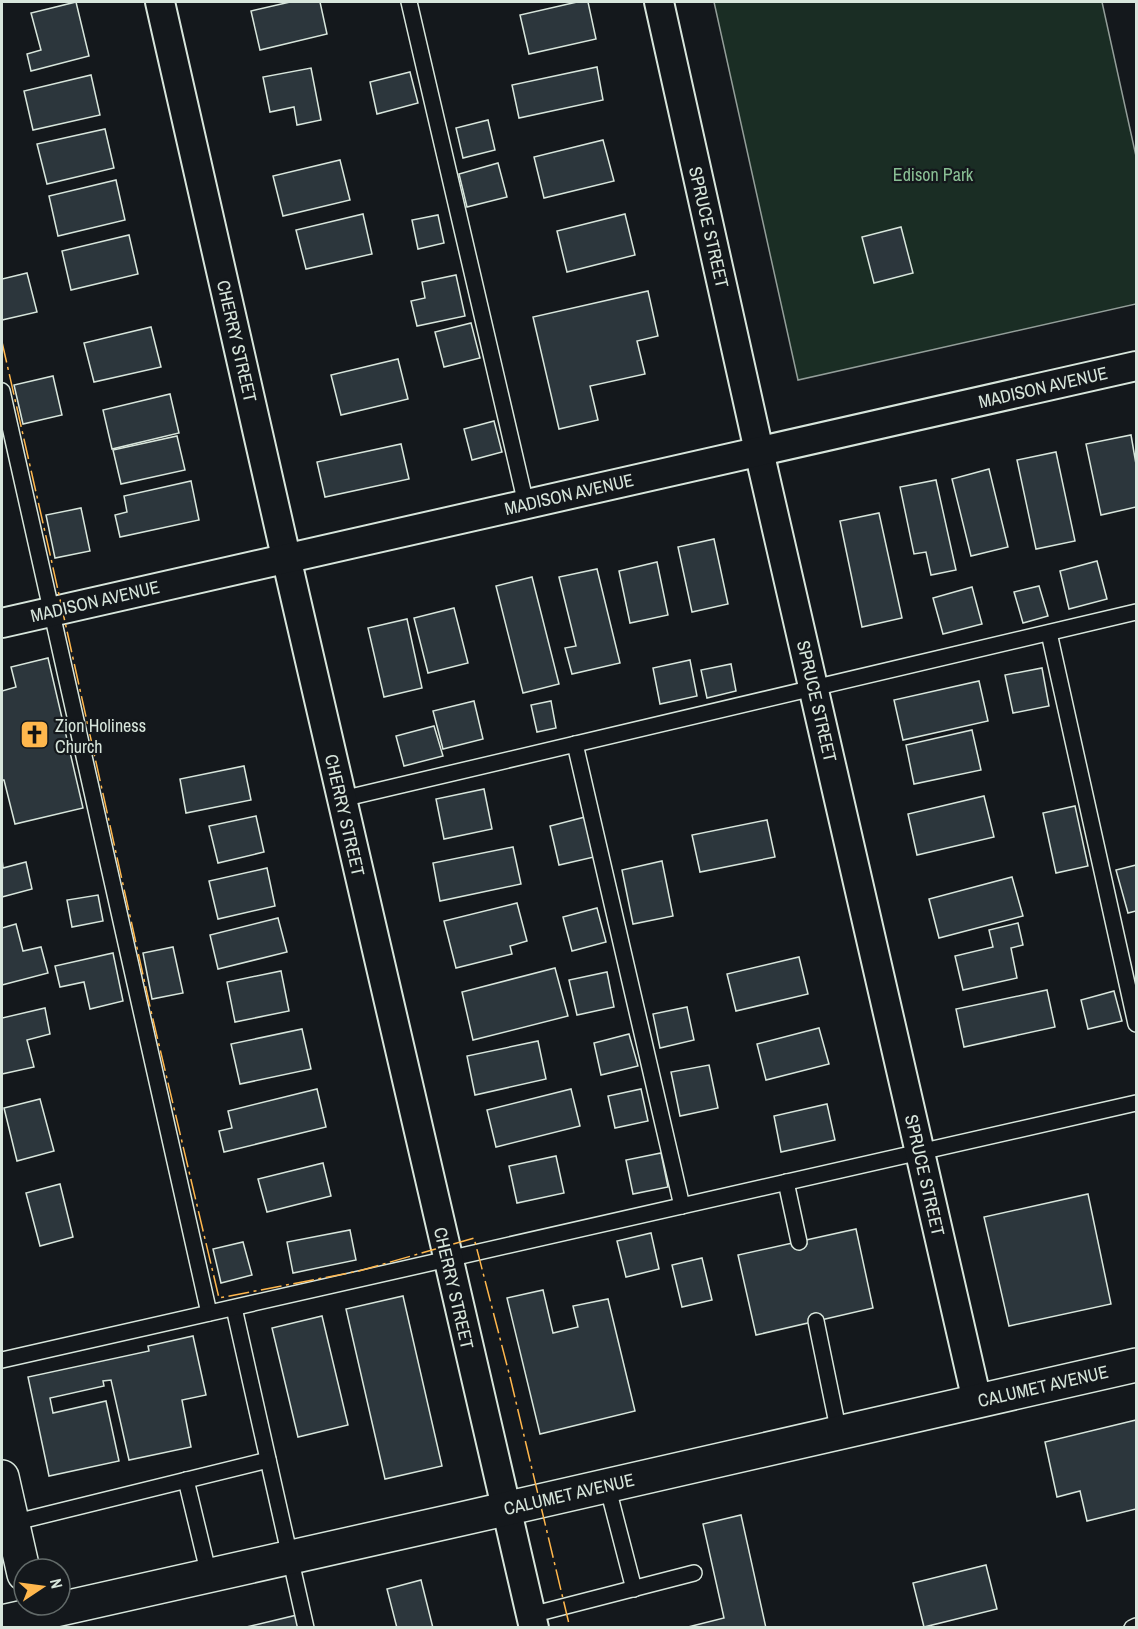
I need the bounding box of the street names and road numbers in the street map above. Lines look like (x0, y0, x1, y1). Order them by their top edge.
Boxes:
street label: SPRUCE STREET (683, 164, 735, 290)
street label: CHERRY STREET (211, 278, 263, 404)
street label: MADISON AVENUE (976, 360, 1110, 414)
street label: MADISON AVENUE (502, 467, 636, 521)
street label: MADISON AVENUE (28, 574, 162, 628)
street label: SPRUCE STREET (791, 638, 843, 764)
street label: CHERRY STREET (319, 752, 371, 878)
street label: SPRUCE STREET (899, 1112, 951, 1238)
street label: CHERRY STREET (428, 1225, 480, 1351)
street label: CALUMET AVENUE (975, 1359, 1111, 1413)
street label: CALUMET AVENUE (501, 1467, 637, 1521)

